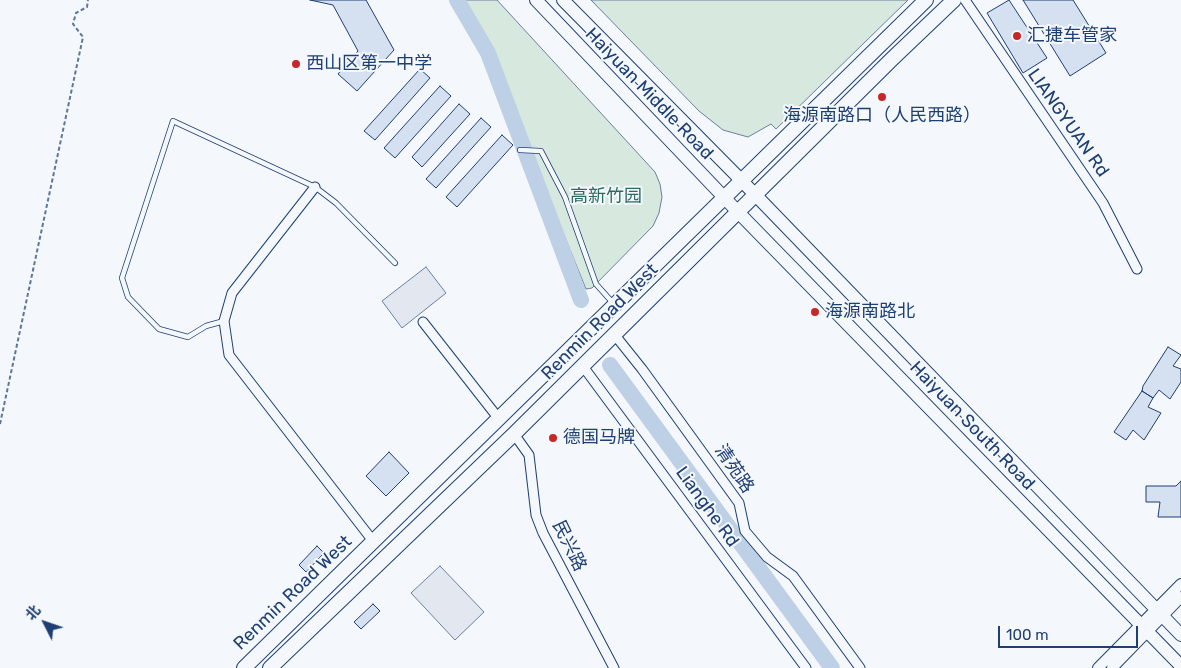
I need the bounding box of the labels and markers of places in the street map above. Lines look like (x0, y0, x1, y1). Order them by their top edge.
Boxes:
place label: 汇捷车管家 (1027, 25, 1117, 47)
marker: 汇捷车管家 (1011, 30, 1023, 42)
place label: 西山区第一中学 (306, 53, 432, 75)
marker: 西山区第一中学 (290, 58, 302, 70)
marker: 海源南路口（人民西路） (876, 91, 888, 103)
place label: 海源南路口（人民西路） (783, 105, 981, 127)
place label: 海源南路北 (825, 301, 915, 323)
marker: 海源南路北 (809, 306, 821, 318)
place label: 德国马牌 (563, 427, 635, 449)
marker: 德国马牌 (547, 432, 559, 444)

